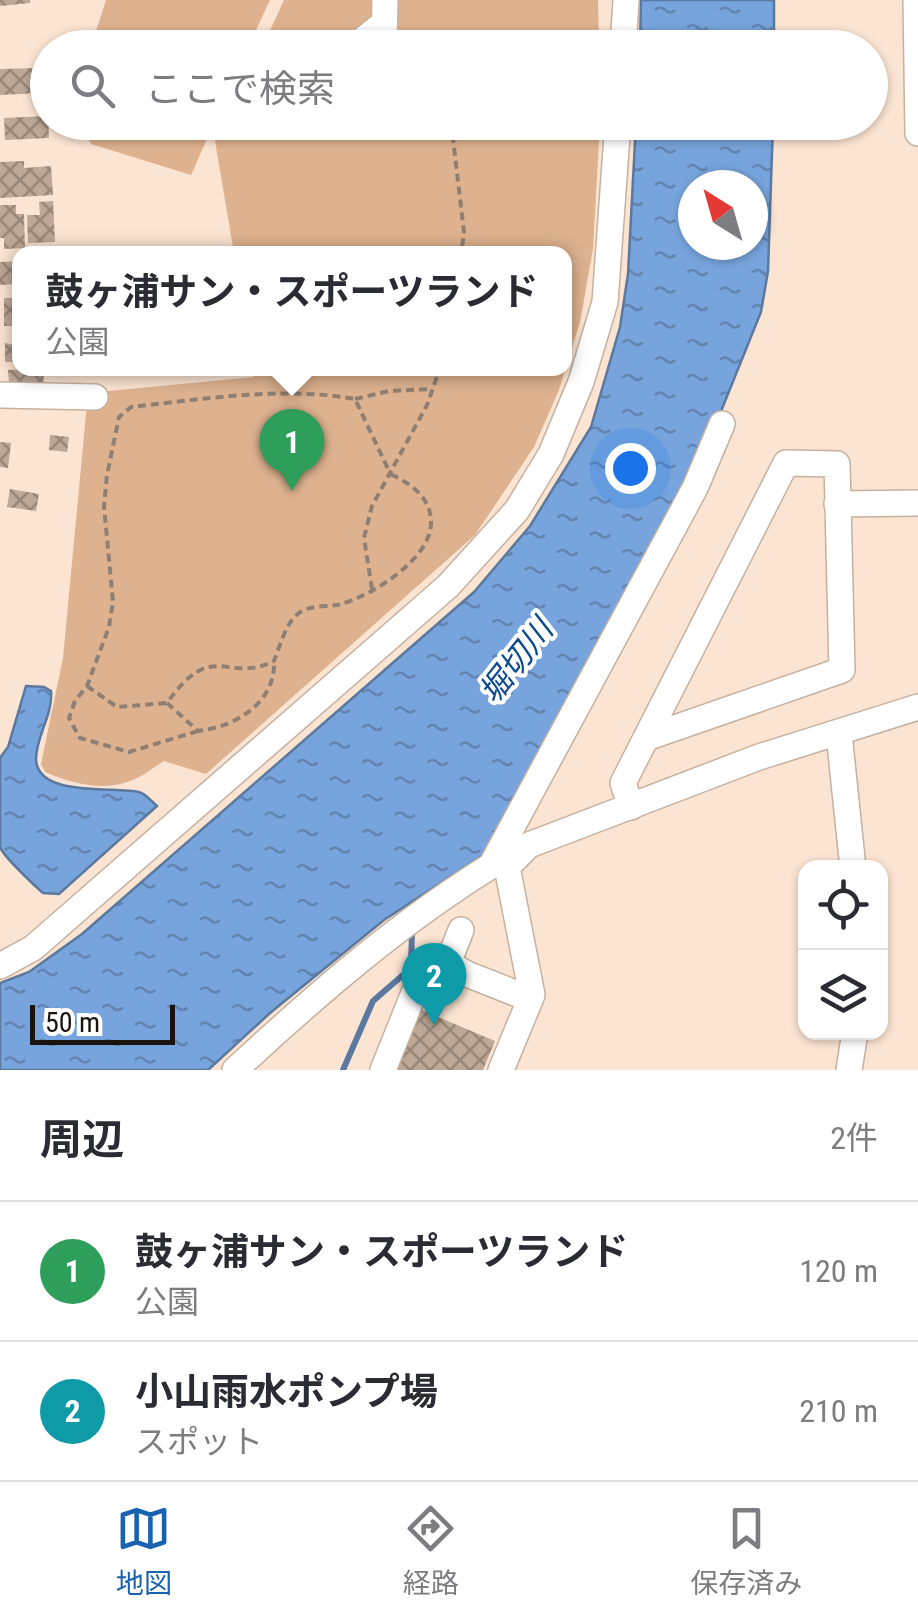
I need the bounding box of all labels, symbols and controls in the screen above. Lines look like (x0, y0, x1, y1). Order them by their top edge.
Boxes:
search box (30, 30, 888, 140)
icon: search (65, 58, 120, 113)
text: ここで検索 (145, 67, 335, 111)
north arrow (678, 170, 768, 260)
popup (12, 246, 572, 376)
text: 鼓ヶ浦サン・スポーツランド (45, 270, 539, 314)
text: 公園 (45, 323, 109, 361)
pin: 1 (260, 408, 324, 491)
your location (605, 443, 656, 494)
water label: 堀切川 (471, 609, 562, 711)
map controls (798, 860, 888, 1040)
button: locate (798, 860, 888, 950)
pin: 2 (402, 942, 466, 1025)
button: layers (798, 950, 888, 1040)
scale bar (30, 1000, 175, 1044)
text: 50 m (45, 1006, 100, 1039)
text: 周辺 (40, 1115, 124, 1164)
text: 2件 (830, 1119, 878, 1157)
text: 鼓ヶ浦サン・スポーツランド (135, 1230, 628, 1274)
text: 1 (64, 1252, 81, 1290)
text: 120 m (799, 1252, 878, 1290)
text: 公園 (135, 1283, 199, 1321)
text: 小山雨水ポンプ場 (135, 1370, 438, 1414)
text: 2 (64, 1392, 81, 1430)
text: 210 m (799, 1392, 878, 1430)
text: スポット (135, 1423, 263, 1461)
tab: 地図 (116, 1501, 172, 1601)
tab: 経路 (403, 1501, 459, 1601)
tab: 保存済み (690, 1501, 802, 1601)

